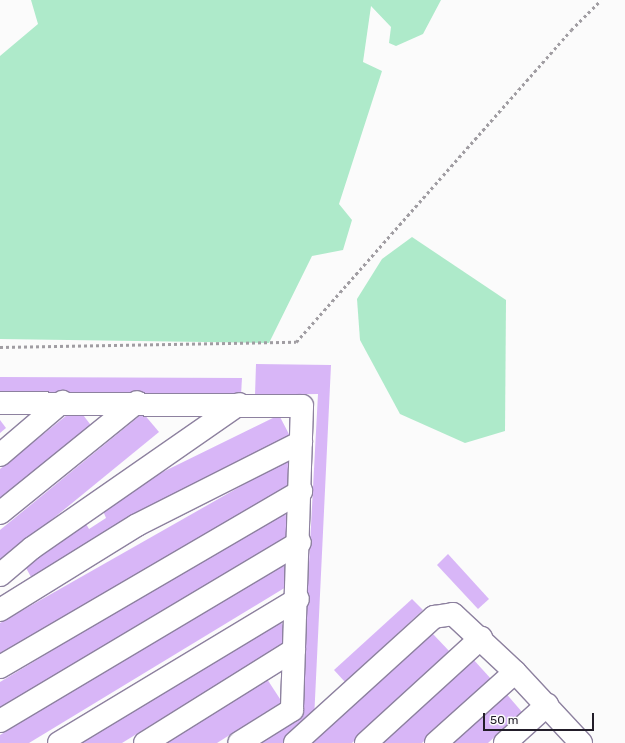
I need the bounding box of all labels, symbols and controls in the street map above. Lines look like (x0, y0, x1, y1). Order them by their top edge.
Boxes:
scale bar (485, 705, 596, 731)
text: 50 m (490, 713, 518, 727)

